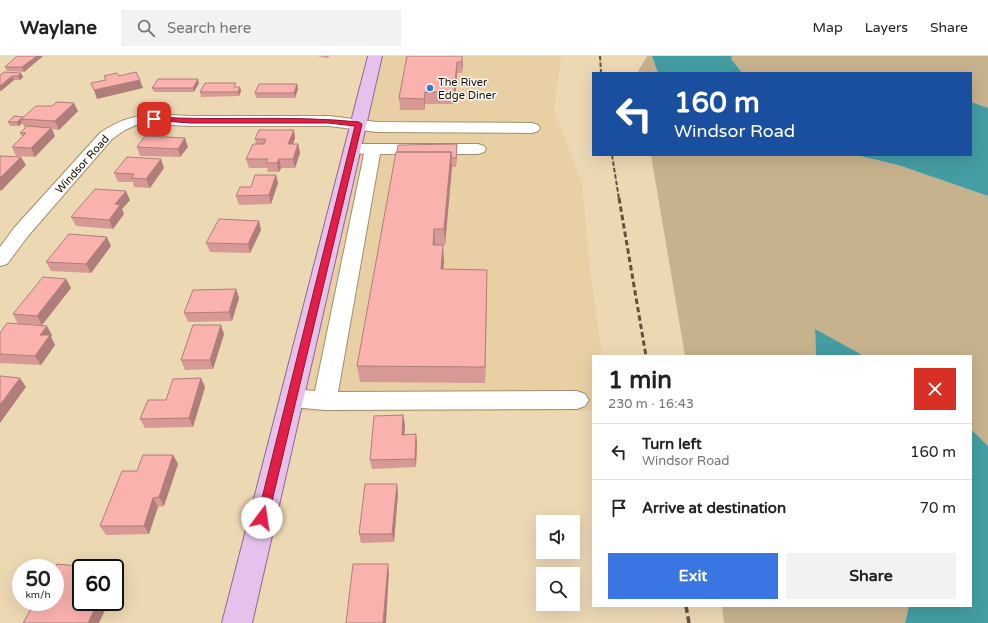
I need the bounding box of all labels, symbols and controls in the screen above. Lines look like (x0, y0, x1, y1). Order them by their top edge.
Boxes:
search box (121, 10, 401, 46)
text: Waylane (20, 17, 97, 39)
icon: search (135, 17, 157, 39)
text: Search here (167, 19, 251, 37)
text: Map (813, 19, 843, 36)
text: Layers (865, 19, 908, 36)
text: Share (930, 19, 968, 36)
place label: The River Edge Diner (438, 76, 497, 102)
marker: The River Edge Diner (425, 83, 435, 93)
text: 160 m (674, 86, 760, 120)
icon: left (608, 88, 660, 140)
pin (137, 102, 171, 136)
icon: arrive (143, 108, 165, 130)
text: Windsor Road (674, 120, 795, 142)
street label: Windsor Road (53, 132, 112, 196)
text: 1 min (608, 366, 672, 395)
button: close (914, 368, 956, 410)
text: 230 m · 16:43 (608, 396, 694, 412)
text: Turn left (642, 435, 702, 453)
icon: left (608, 441, 630, 463)
text: 160 m (910, 443, 956, 461)
text: Windsor Road (642, 453, 730, 469)
position arrow (241, 497, 283, 539)
icon: arrive (608, 497, 630, 519)
text: Arrive at destination (642, 499, 786, 517)
text: 70 m (919, 499, 956, 517)
map controls (536, 515, 580, 611)
button: sound (536, 515, 580, 559)
button: Exit (608, 553, 778, 599)
button: Share (786, 553, 956, 599)
speed limit sign: 60 (72, 559, 124, 611)
button: search (536, 567, 580, 611)
text: 50 (25, 568, 51, 592)
text: km/h (25, 589, 51, 601)

